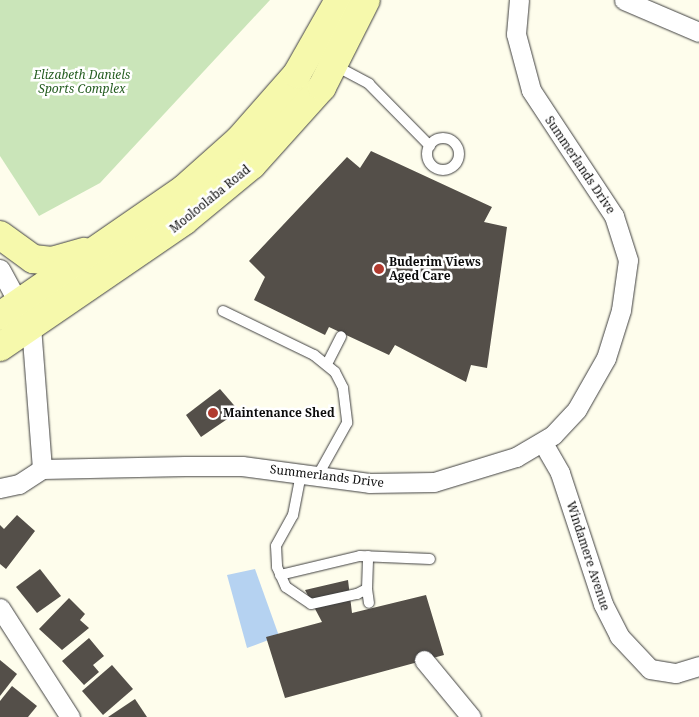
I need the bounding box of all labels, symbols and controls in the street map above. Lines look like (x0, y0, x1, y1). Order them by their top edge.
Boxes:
park label: Elizabeth Daniels Sports Complex (34, 68, 130, 96)
street label: Summerlands Drive (542, 113, 618, 217)
street label: Mooloolaba Road (167, 162, 253, 236)
place label: Buderim Views Aged Care (389, 255, 481, 283)
marker: Buderim Views Aged Care (373, 263, 385, 275)
place label: Maintenance Shed (223, 406, 335, 420)
marker: Maintenance Shed (207, 407, 219, 419)
street label: Summerlands Drive (269, 462, 385, 490)
street label: Windamere Avenue (564, 500, 612, 612)

